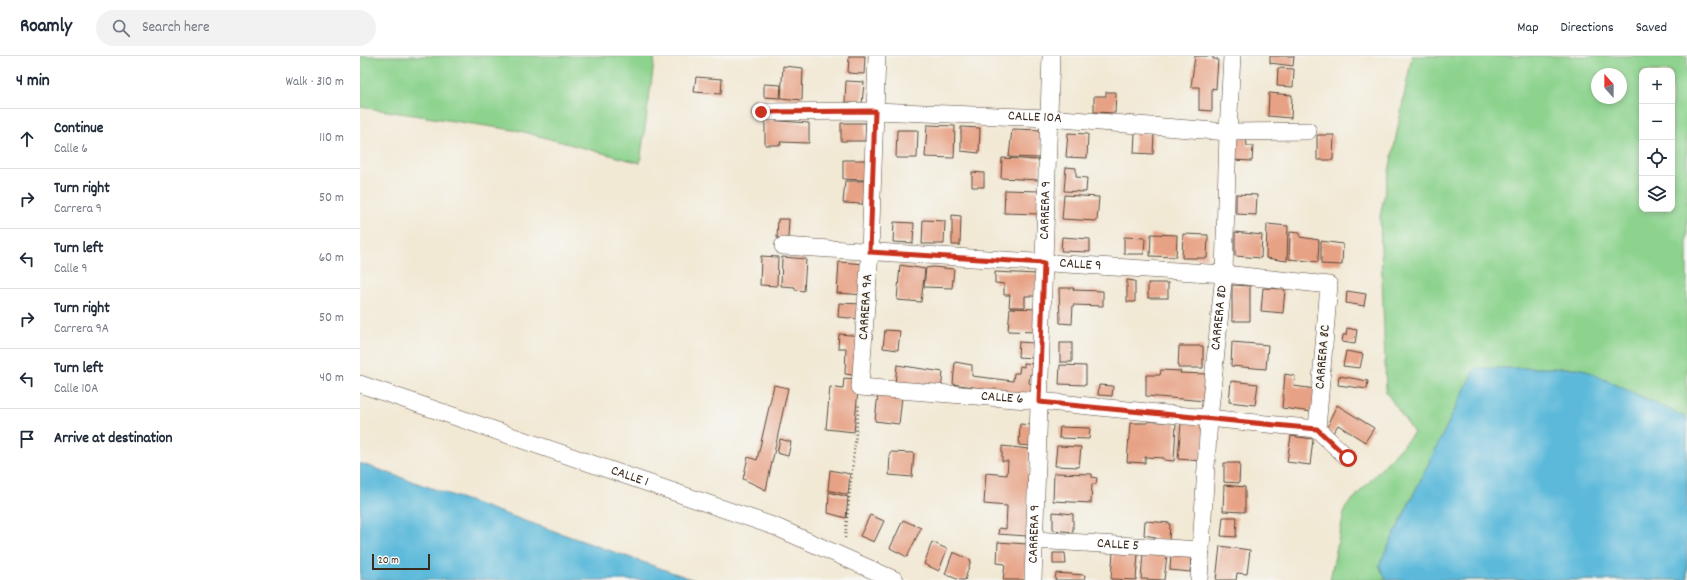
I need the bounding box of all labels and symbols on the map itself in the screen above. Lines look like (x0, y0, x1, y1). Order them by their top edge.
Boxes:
north arrow (1591, 68, 1627, 104)
route end (752, 103, 770, 121)
street label: CALLE 10A (1007, 106, 1063, 129)
street label: CARRERA 9 (1035, 181, 1057, 240)
street label: CALLE 9 (1059, 254, 1102, 276)
street label: CARRERA 9A (854, 273, 878, 341)
street label: CARRERA 8D (1206, 284, 1233, 351)
street label: CARRERA 8C (1310, 324, 1336, 390)
street label: CALLE 6 (980, 386, 1024, 410)
route start (1339, 449, 1357, 467)
street label: CALLE 1 (608, 461, 651, 492)
street label: CARRERA 9 (1024, 504, 1046, 564)
street label: CALLE 5 (1096, 534, 1139, 556)
scale bar (372, 552, 430, 571)

